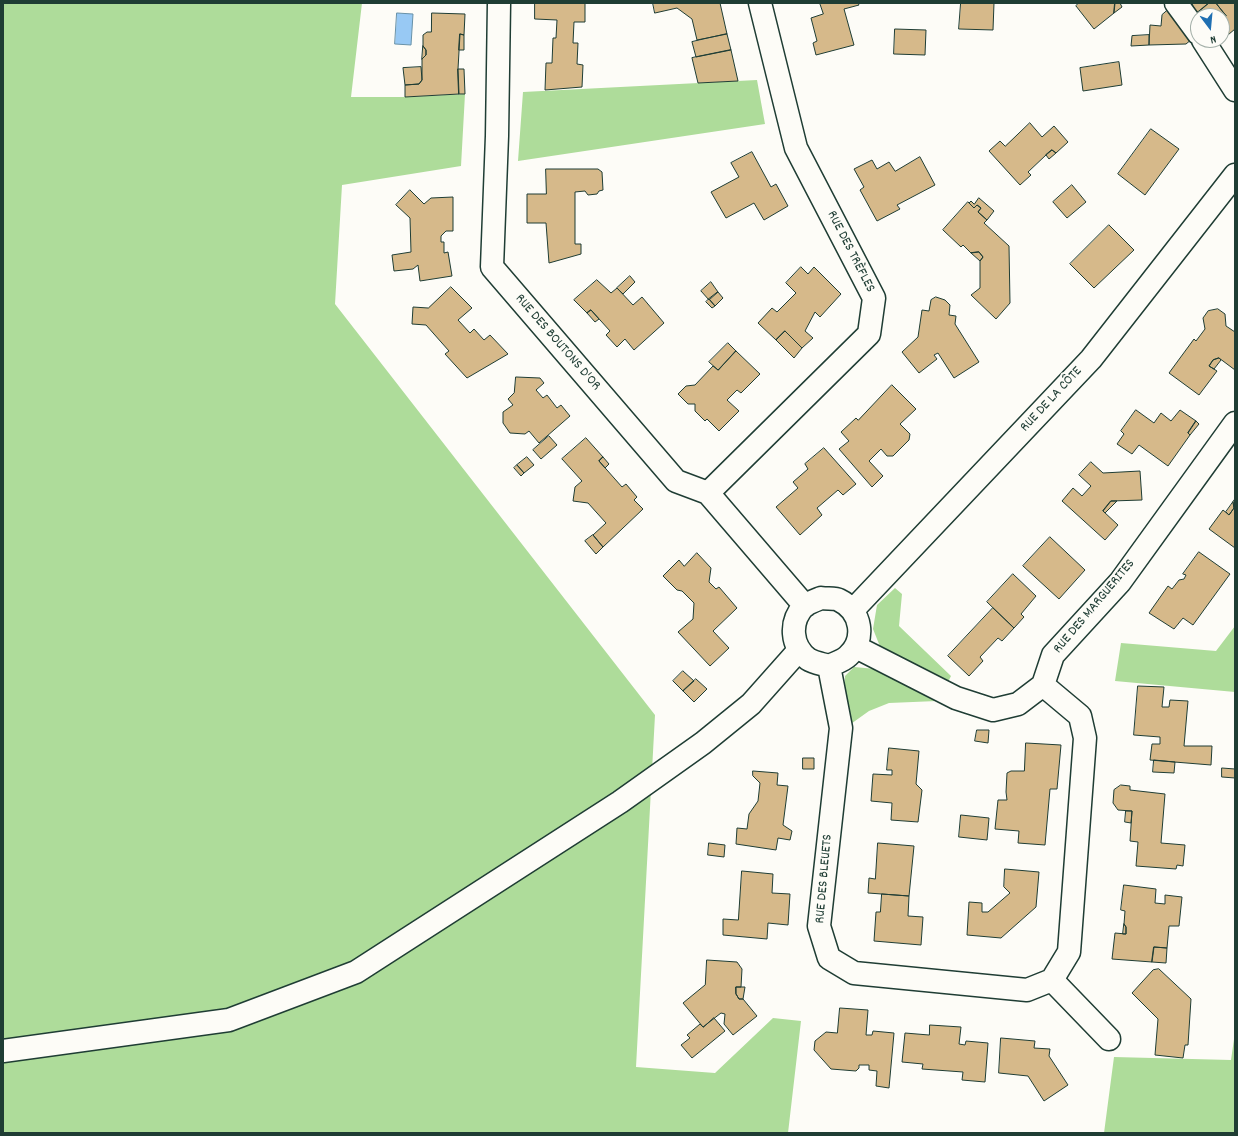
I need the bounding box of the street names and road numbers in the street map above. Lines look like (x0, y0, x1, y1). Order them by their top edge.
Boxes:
street label: RUE DES TRÈFLES (822, 208, 878, 296)
street label: RUE DES BOUTONS D'OR (511, 291, 603, 395)
street label: RUE DE LA CÔTE (1018, 364, 1086, 436)
street label: RUE DES MARGUERITES (1051, 556, 1139, 658)
street label: RUE DES BLEUETS (813, 834, 837, 924)

